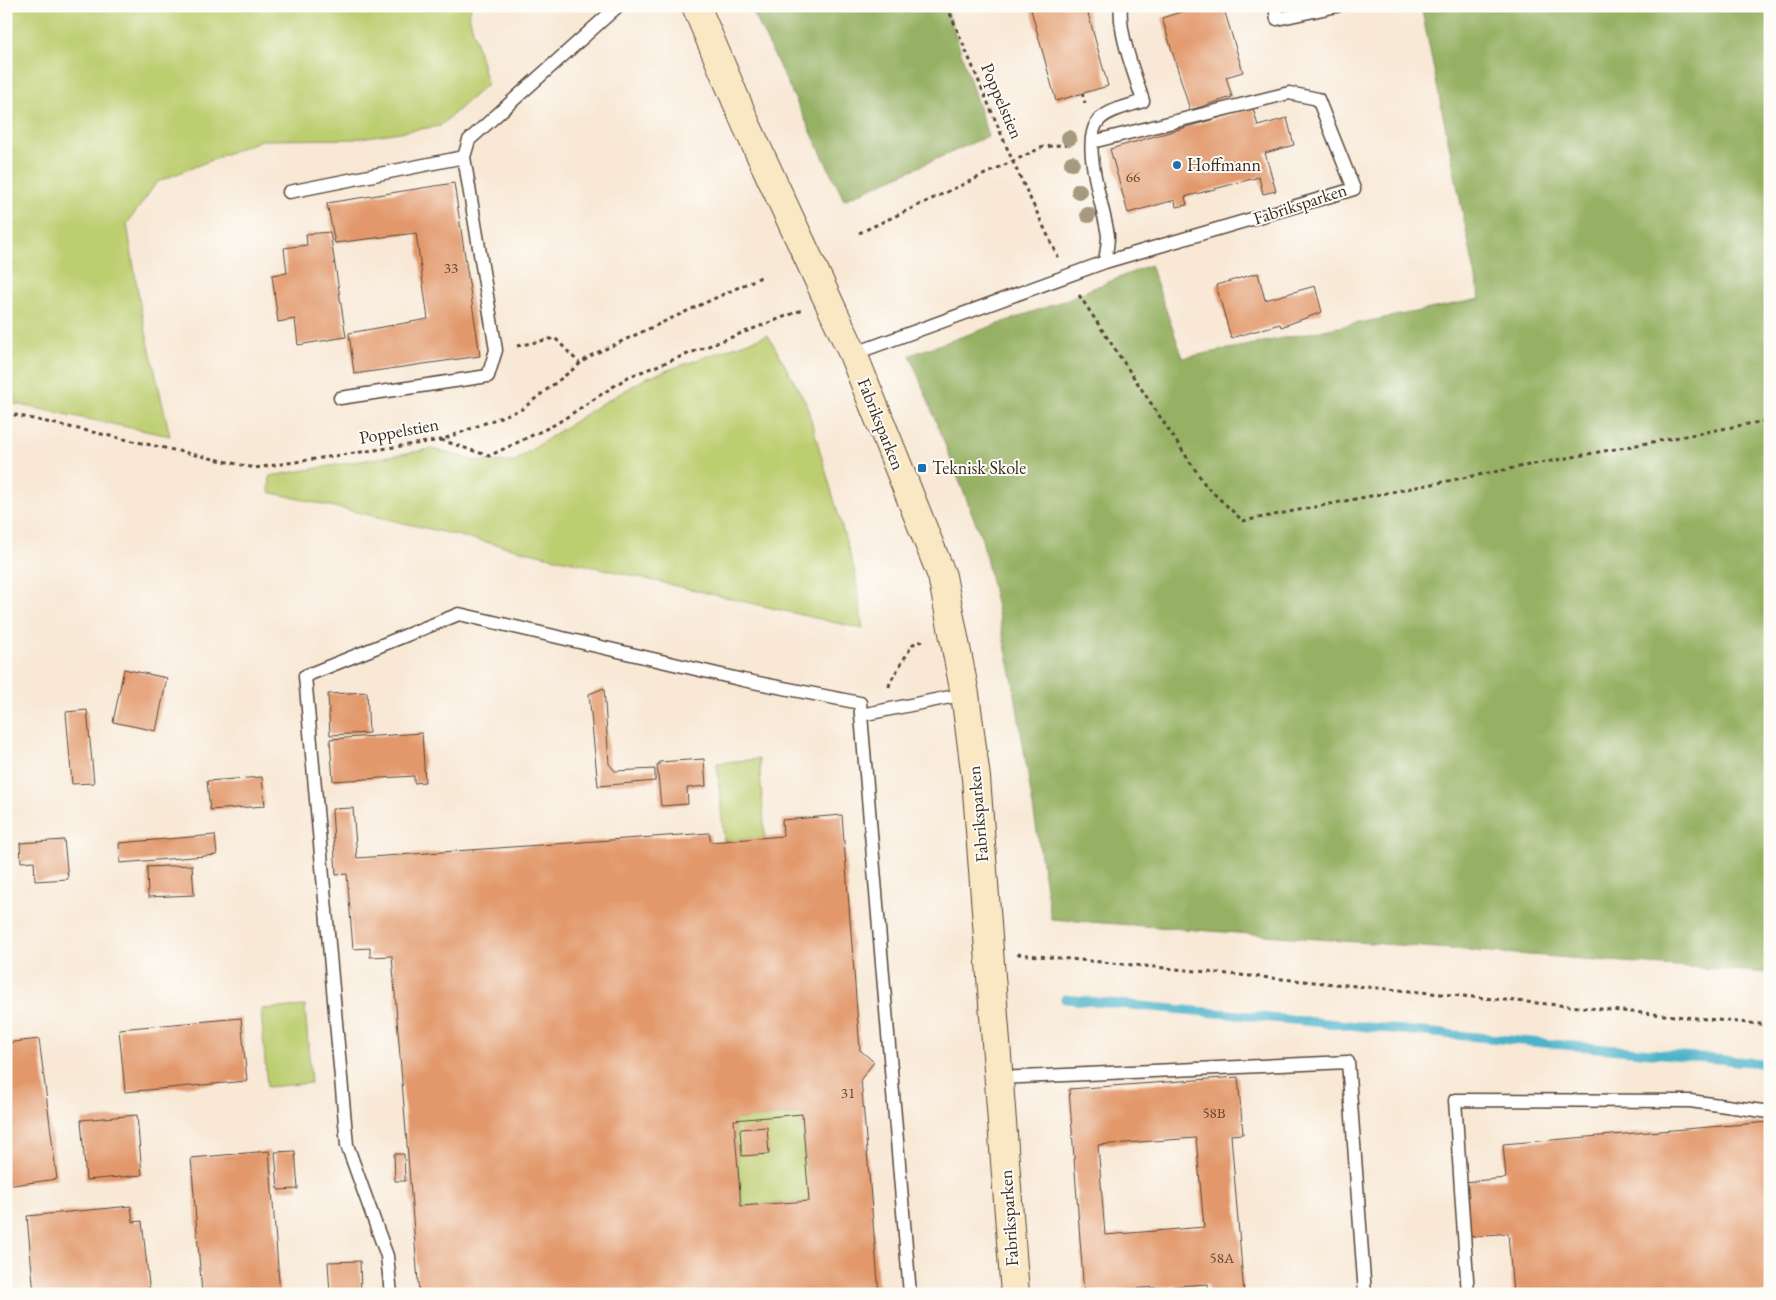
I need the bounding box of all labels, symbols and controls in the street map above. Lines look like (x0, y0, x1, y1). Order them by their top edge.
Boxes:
street label: Poppelstien (976, 59, 1029, 143)
place label: Hoffmann (1187, 153, 1262, 176)
marker: Hoffmann (1171, 159, 1183, 171)
house number: 66 (1126, 167, 1140, 186)
street label: Fabriksparken (1250, 177, 1350, 229)
house number: 33 (444, 258, 458, 277)
street label: Fabriksparken (853, 375, 910, 474)
street label: Poppelstien (357, 412, 441, 449)
place label: Teknisk Skole (932, 456, 1026, 479)
marker: Teknisk Skole (916, 462, 928, 474)
street label: Fabriksparken (962, 764, 993, 863)
house number: 31 (841, 1083, 855, 1102)
house number: 58B (1202, 1103, 1226, 1122)
street label: Fabriksparken (994, 1168, 1023, 1267)
house number: 58A (1210, 1248, 1235, 1267)

